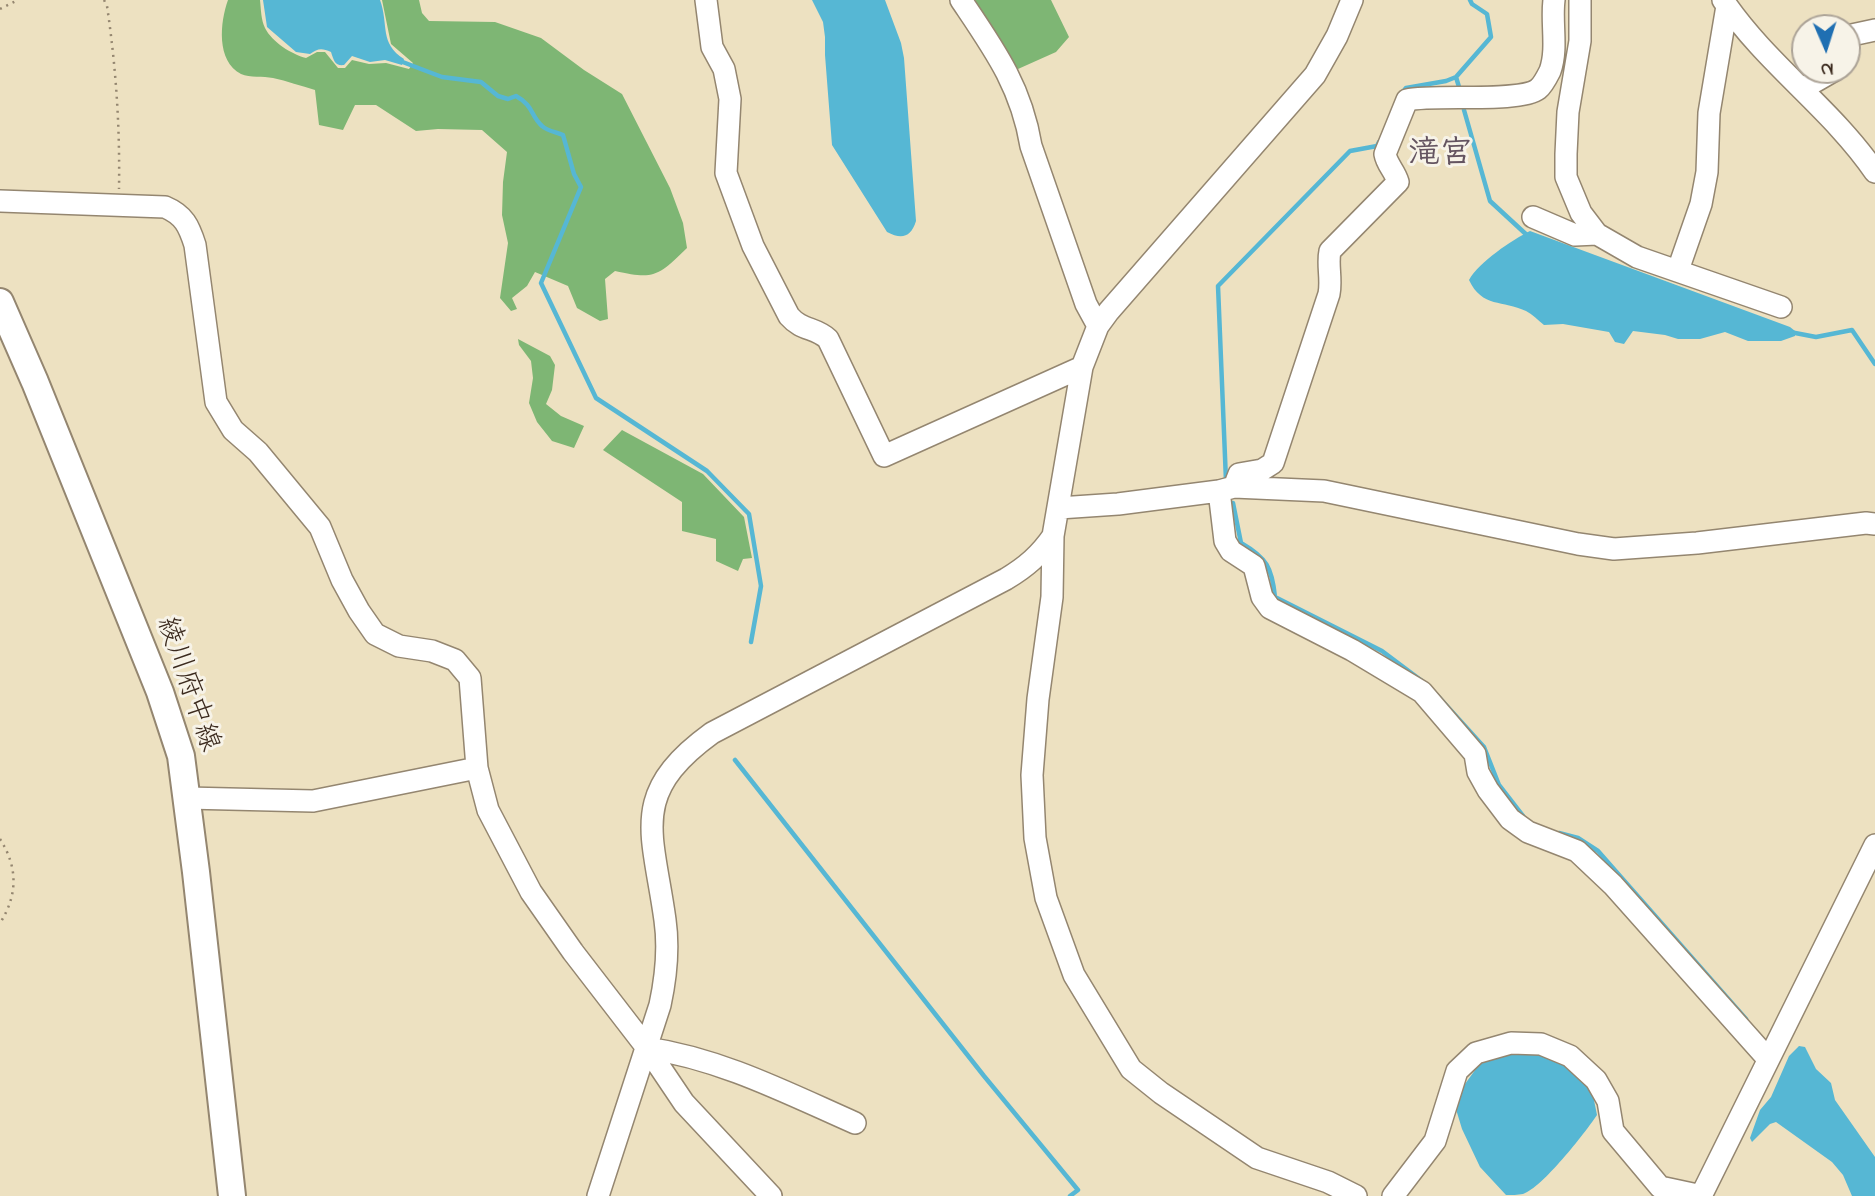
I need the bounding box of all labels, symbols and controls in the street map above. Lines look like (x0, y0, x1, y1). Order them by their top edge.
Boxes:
north arrow (1791, 14, 1861, 84)
text: N (1820, 55, 1834, 82)
district label: 滝宮 (1408, 138, 1472, 176)
street label: 綾川府中線 (147, 613, 225, 757)

